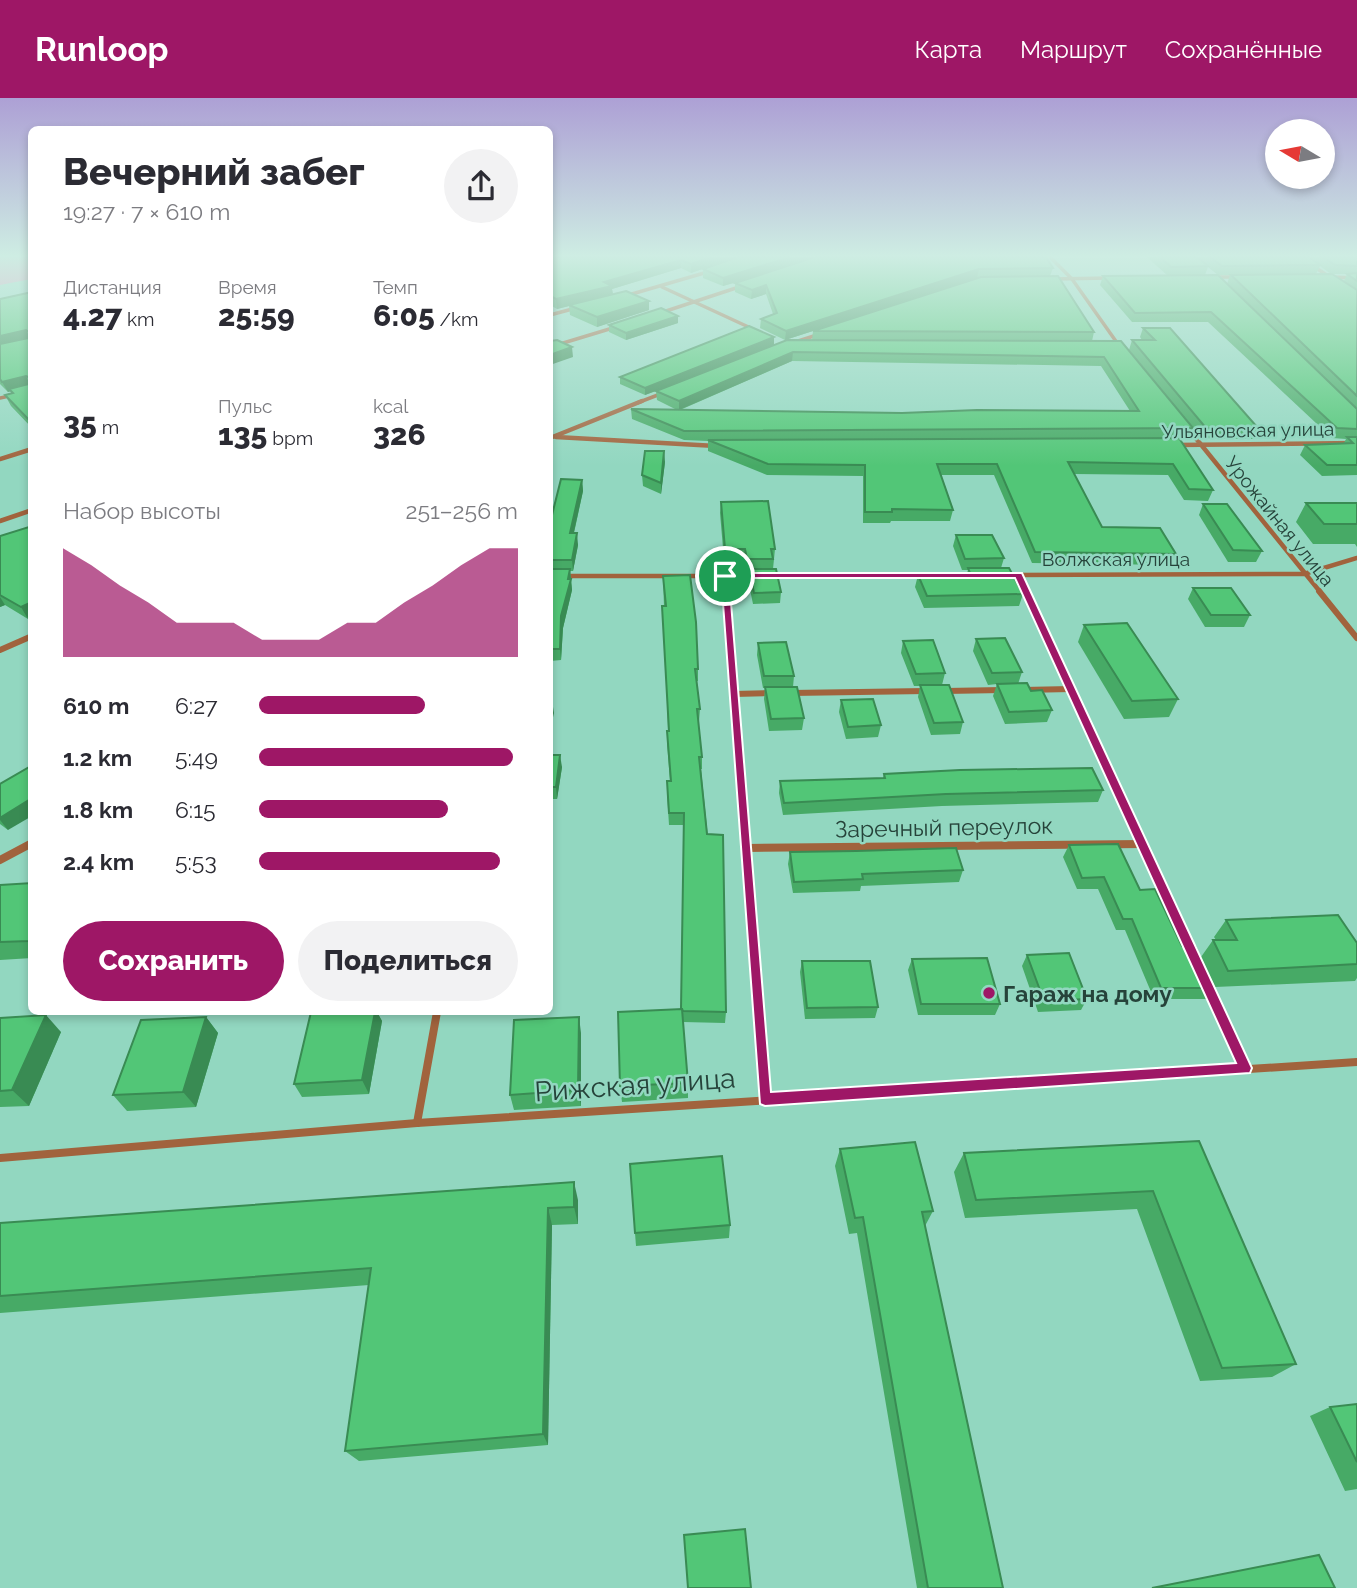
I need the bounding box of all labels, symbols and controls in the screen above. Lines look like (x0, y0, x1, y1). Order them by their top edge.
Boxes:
text: Runloop (35, 30, 168, 69)
text: Карта (914, 35, 982, 64)
text: Маршрут (1020, 35, 1127, 64)
text: Сохранённые (1165, 35, 1322, 64)
north arrow (1265, 119, 1335, 189)
map controls (1265, 119, 1335, 189)
text: Вечерний забег (63, 149, 365, 194)
button: share (444, 149, 518, 223)
text: 19:27 · 7 × 610 m (63, 198, 230, 225)
text: Дистанция (63, 276, 162, 298)
text: Время (218, 276, 277, 298)
text: Темп (373, 276, 418, 298)
text: 4.27 (63, 298, 122, 333)
text: 25:59 (218, 298, 295, 333)
text: 6:05 (373, 298, 435, 333)
text: km (122, 308, 155, 330)
text: /km (435, 308, 478, 330)
text: Пульс (218, 395, 272, 417)
text: kcal (373, 395, 409, 417)
text: 35 (63, 406, 97, 441)
text: m (97, 416, 119, 438)
text: 135 (218, 417, 267, 452)
text: 326 (373, 417, 426, 452)
street label: Ульяновская улица (1161, 417, 1335, 443)
text: bpm (267, 427, 313, 449)
street label: Урожайная улица (1221, 452, 1339, 590)
text: Набор высоты (63, 497, 221, 524)
text: 251–256 m (405, 497, 518, 524)
pin (695, 546, 755, 606)
street label: Волжская улица (1042, 548, 1190, 570)
icon: arrive (706, 557, 744, 595)
text: 610 m (63, 692, 129, 719)
text: 6:27 (175, 692, 217, 719)
text: 1.2 km (63, 744, 132, 771)
text: 5:49 (175, 744, 218, 771)
text: 1.8 km (63, 796, 133, 823)
text: 6:15 (175, 796, 216, 823)
street label: Заречный переулок (835, 812, 1053, 842)
text: 2.4 km (63, 848, 134, 875)
text: 5:53 (175, 848, 217, 875)
button: Сохранить (63, 921, 284, 1001)
button: Поделиться (298, 921, 518, 1001)
place label: Гараж на дому (1003, 980, 1172, 1007)
marker: Гараж на дому (981, 985, 997, 1001)
street label: Рижская улица (533, 1062, 737, 1108)

